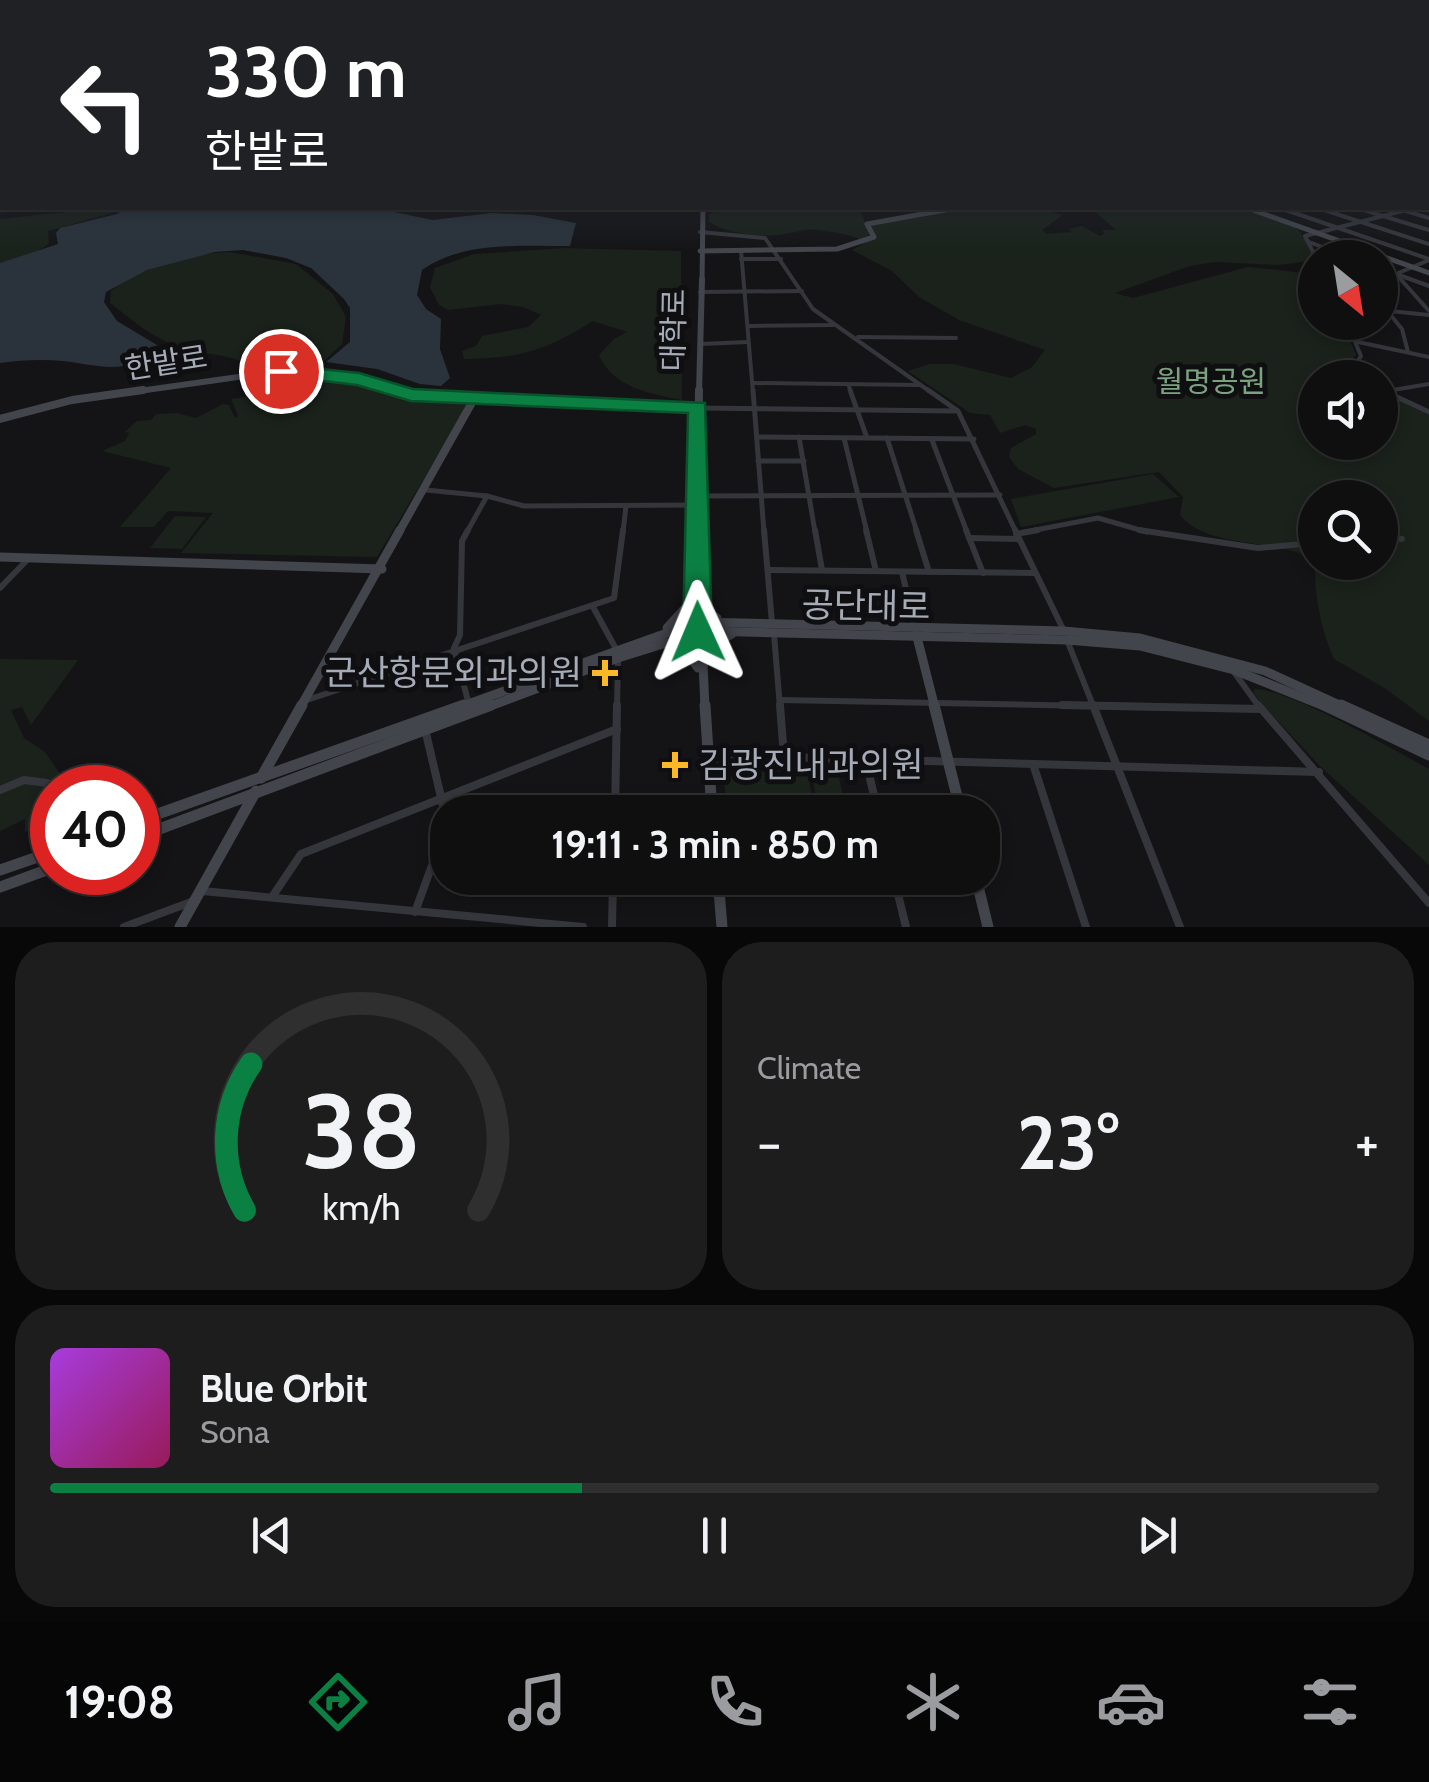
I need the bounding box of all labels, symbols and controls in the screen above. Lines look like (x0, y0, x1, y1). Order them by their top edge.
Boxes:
text: 330 m (205, 29, 406, 115)
icon: left (40, 40, 170, 170)
text: 한밭로 (205, 124, 329, 178)
north arrow (1298, 240, 1398, 340)
map controls (1298, 240, 1398, 580)
street label: 대학로 (654, 288, 693, 372)
pin (239, 329, 324, 414)
street label: 한밭로 (122, 338, 210, 387)
icon: arrive (254, 344, 309, 399)
button: sound (1298, 360, 1398, 460)
park label: 월명공원 (1156, 363, 1266, 400)
button: search (1298, 480, 1398, 580)
position arrow (646, 580, 750, 684)
street label: 공단대로 (801, 583, 931, 628)
place label: 군산항문외과의원 (324, 651, 582, 694)
marker: 군산항문외과의원 (592, 660, 618, 686)
place label: 김광진내과의원 (698, 743, 923, 786)
marker: 김광진내과의원 (662, 752, 688, 778)
speed limit sign: 40 (30, 765, 160, 895)
text: 19:11 · 3 min · 850 m (551, 821, 879, 868)
text: Climate (757, 1048, 861, 1087)
text: 38 (302, 1068, 420, 1194)
text: 23° (1017, 1097, 1119, 1188)
text: − (757, 1109, 781, 1176)
text: + (1355, 1109, 1379, 1176)
text: km/h (322, 1186, 400, 1229)
text: Blue Orbit (200, 1365, 368, 1412)
text: Sona (200, 1412, 270, 1451)
icon: previous (244, 1508, 299, 1563)
icon: pause (687, 1508, 742, 1563)
icon: next (1130, 1508, 1185, 1563)
icon: directions (303, 1667, 373, 1737)
icon: music (502, 1667, 572, 1737)
icon: phone (700, 1667, 770, 1737)
icon: climate (898, 1667, 968, 1737)
icon: car (1096, 1667, 1166, 1737)
icon: filters (1295, 1667, 1365, 1737)
text: 19:08 (64, 1675, 175, 1729)

